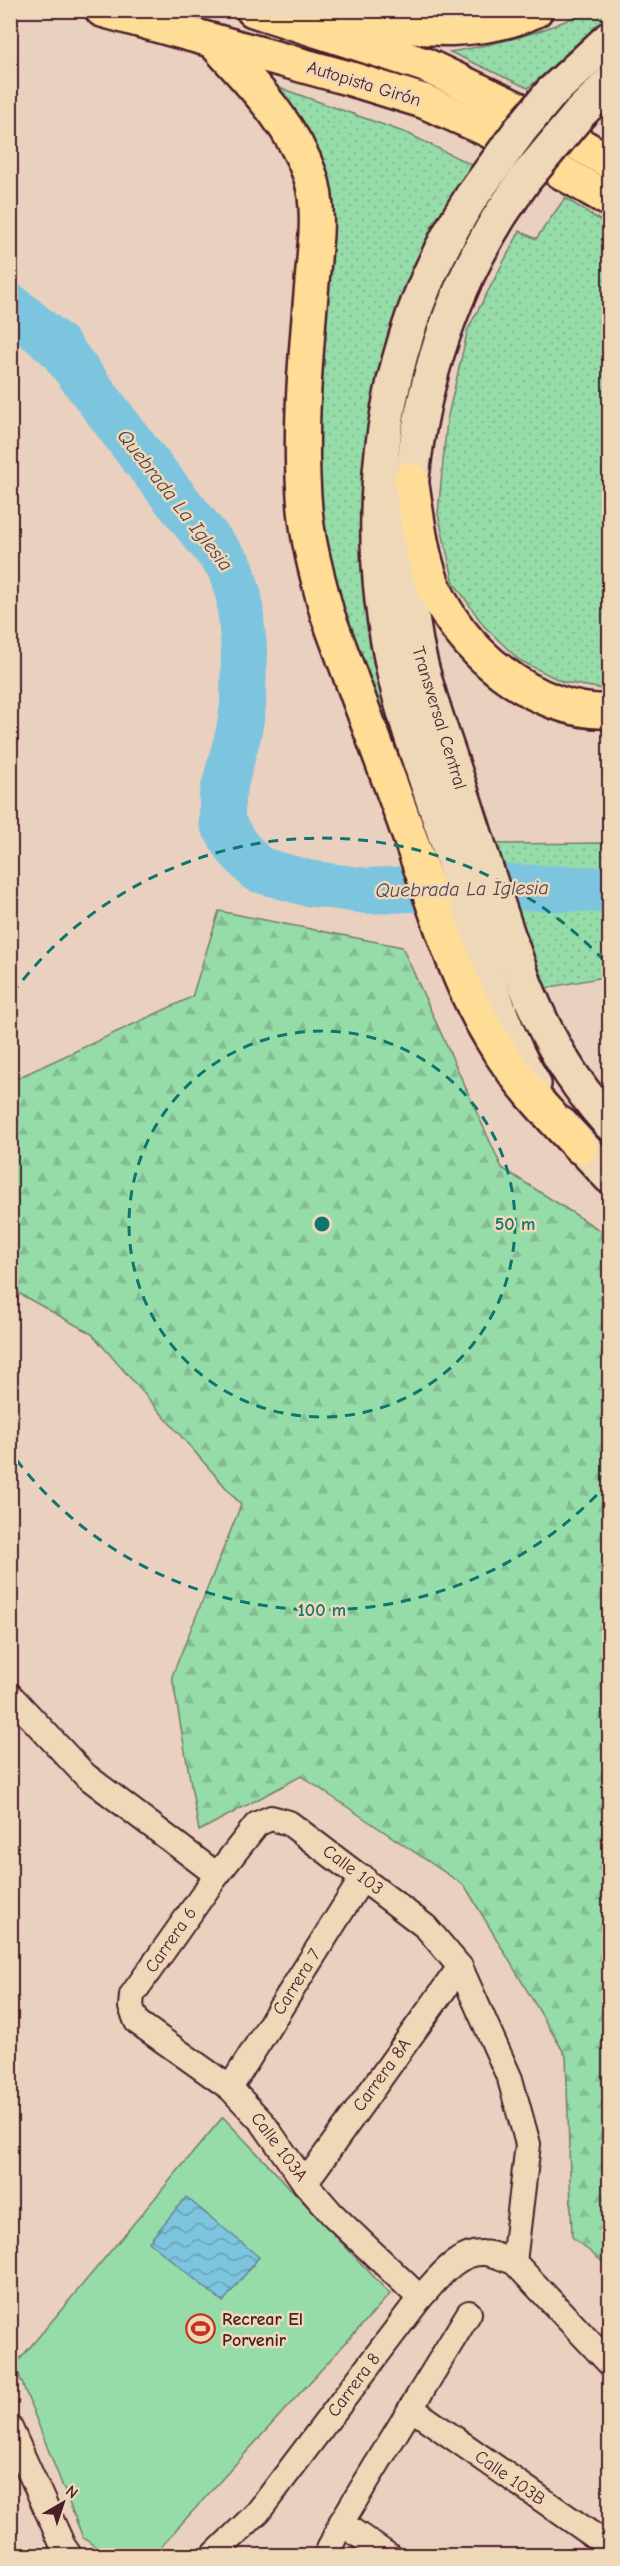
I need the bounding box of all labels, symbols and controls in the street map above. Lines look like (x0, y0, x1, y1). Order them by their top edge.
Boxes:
street label: Autopista Girón (305, 57, 423, 111)
water label: Quebrada La Iglesia (113, 425, 237, 575)
street label: Transversal Central (407, 644, 471, 792)
water label: Quebrada La Iglesia (375, 876, 549, 902)
centre of rings (312, 1214, 332, 1234)
text: 50 m (495, 1214, 535, 1235)
text: 100 m (298, 1600, 346, 1621)
street label: Calle 103 (319, 1840, 387, 1900)
street label: Carrera 6 (141, 1903, 201, 1977)
street label: Carrera 7 (269, 1945, 326, 2019)
street label: Carrera 8A (348, 2034, 416, 2116)
street label: Calle 103A (246, 2108, 312, 2186)
place label: Recrear El Porvenir (222, 2309, 303, 2351)
sports icon: Recrear El Porvenir (185, 2313, 217, 2345)
street label: Carrera 8 (323, 2349, 385, 2421)
street label: Calle 103B (471, 2446, 549, 2510)
north arrow (33, 2473, 93, 2533)
text: N (62, 2482, 82, 2502)

